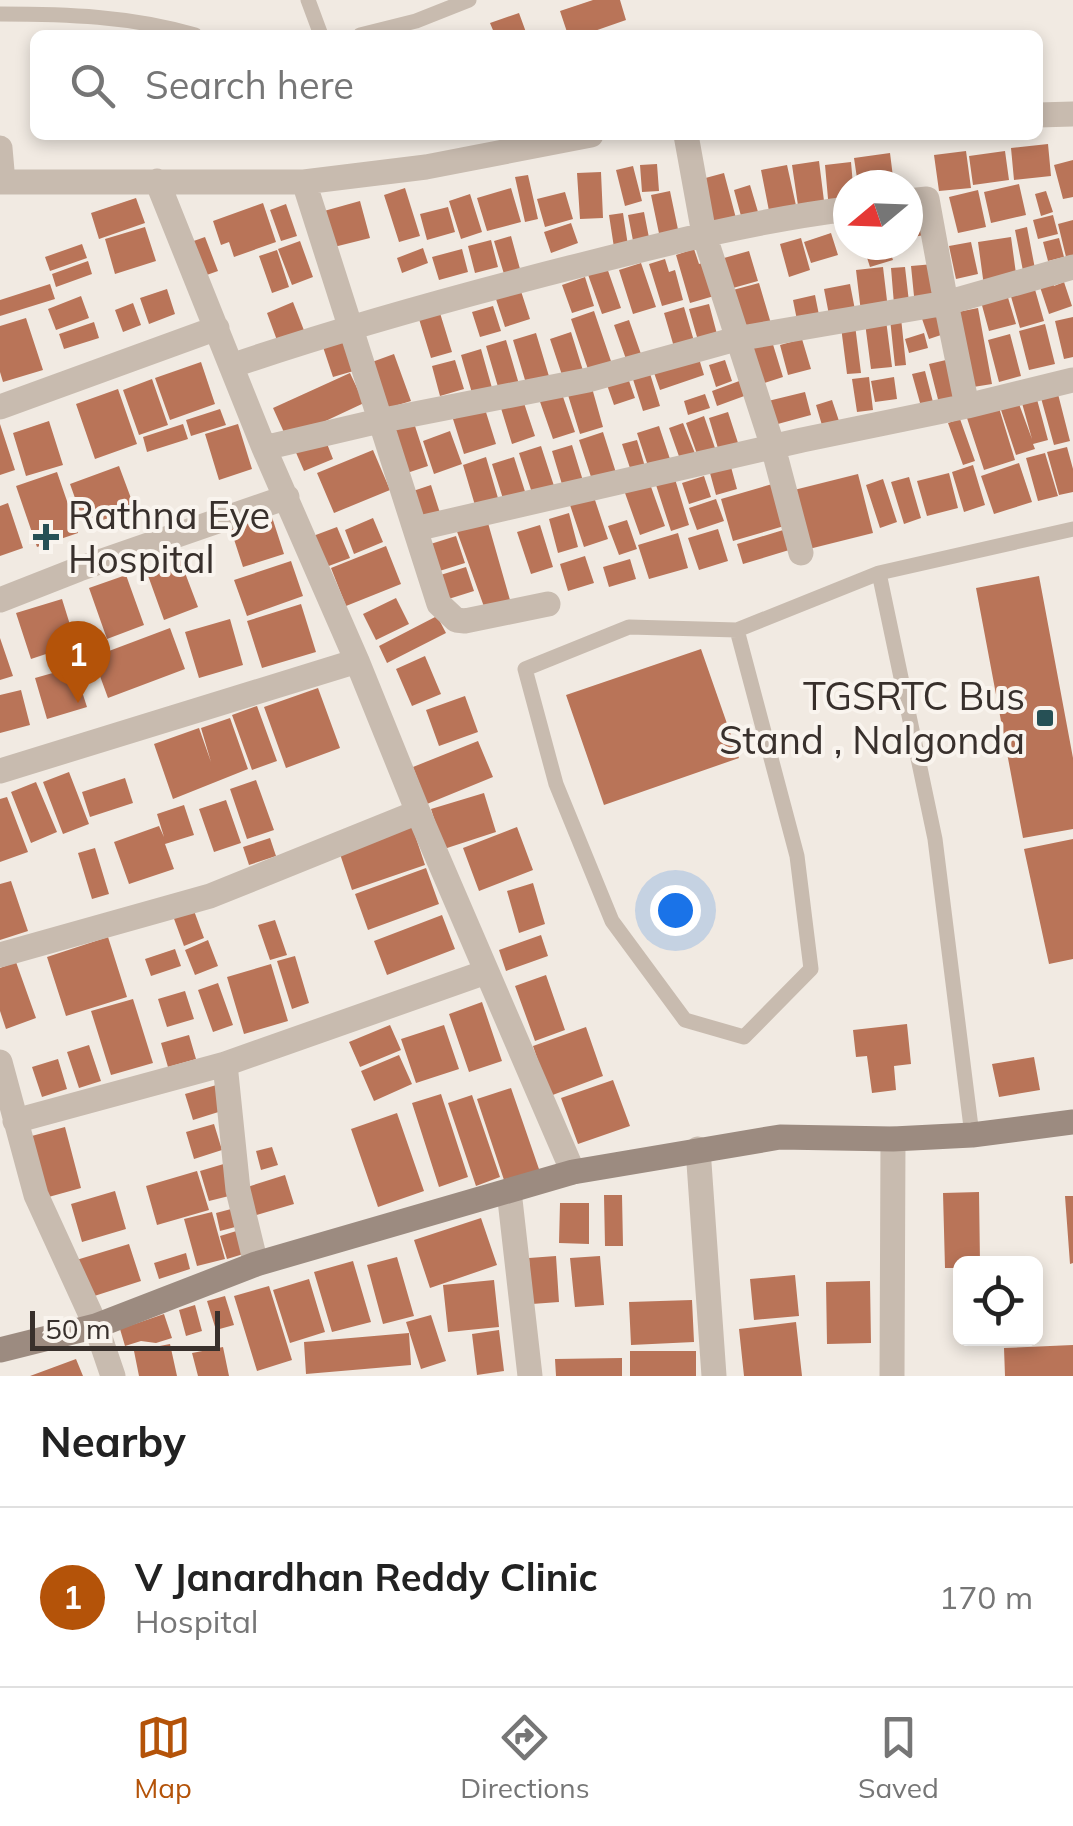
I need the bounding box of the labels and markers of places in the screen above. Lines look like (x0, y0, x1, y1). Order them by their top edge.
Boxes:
place label: Rathna Eye Hospital (68, 491, 270, 583)
marker: Rathna Eye Hospital (33, 524, 59, 550)
pin: 1 (46, 620, 110, 703)
place label: TGSRTC Bus Stand , Nalgonda (719, 672, 1025, 764)
marker: TGSRTC Bus Stand , Nalgonda (1034, 707, 1056, 729)

